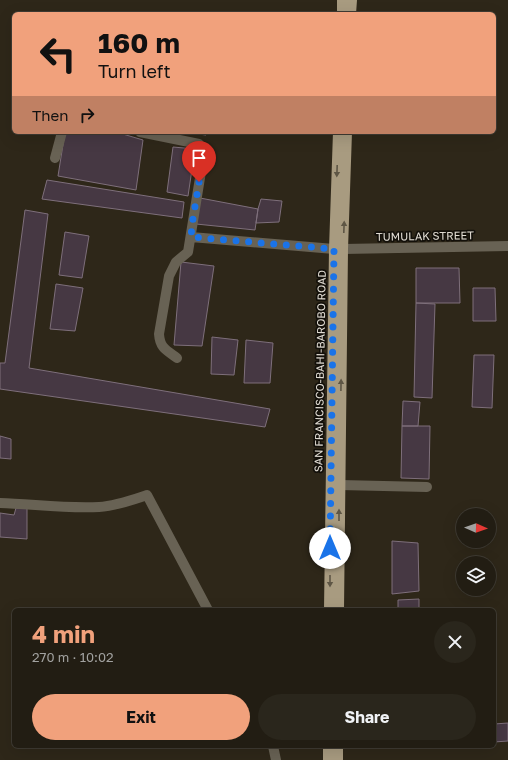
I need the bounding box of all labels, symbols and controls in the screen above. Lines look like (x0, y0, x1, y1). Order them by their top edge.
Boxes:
text: 160 m (98, 26, 180, 59)
icon: left (32, 28, 84, 80)
text: Turn left (98, 60, 171, 82)
icon: right (76, 104, 98, 126)
text: Then (32, 106, 68, 124)
pin (182, 141, 216, 182)
icon: arrive (188, 147, 210, 169)
one-way arrow (333, 165, 340, 177)
one-way arrow (341, 220, 347, 233)
street label: TUMULAK STREET (376, 228, 474, 243)
street label: SAN FRANCISCO-BAHI-BAROBO ROAD (311, 269, 328, 472)
one-way arrow (338, 378, 344, 391)
north arrow (456, 508, 496, 548)
map controls (456, 508, 496, 596)
one-way arrow (336, 509, 343, 521)
position arrow (309, 527, 351, 569)
button: layers (456, 556, 496, 596)
one-way arrow (327, 575, 333, 588)
text: 4 min (32, 619, 95, 648)
button: close (434, 621, 476, 663)
text: 270 m · 10:02 (32, 649, 114, 665)
button: Exit (32, 694, 250, 740)
button: Share (258, 694, 476, 740)

